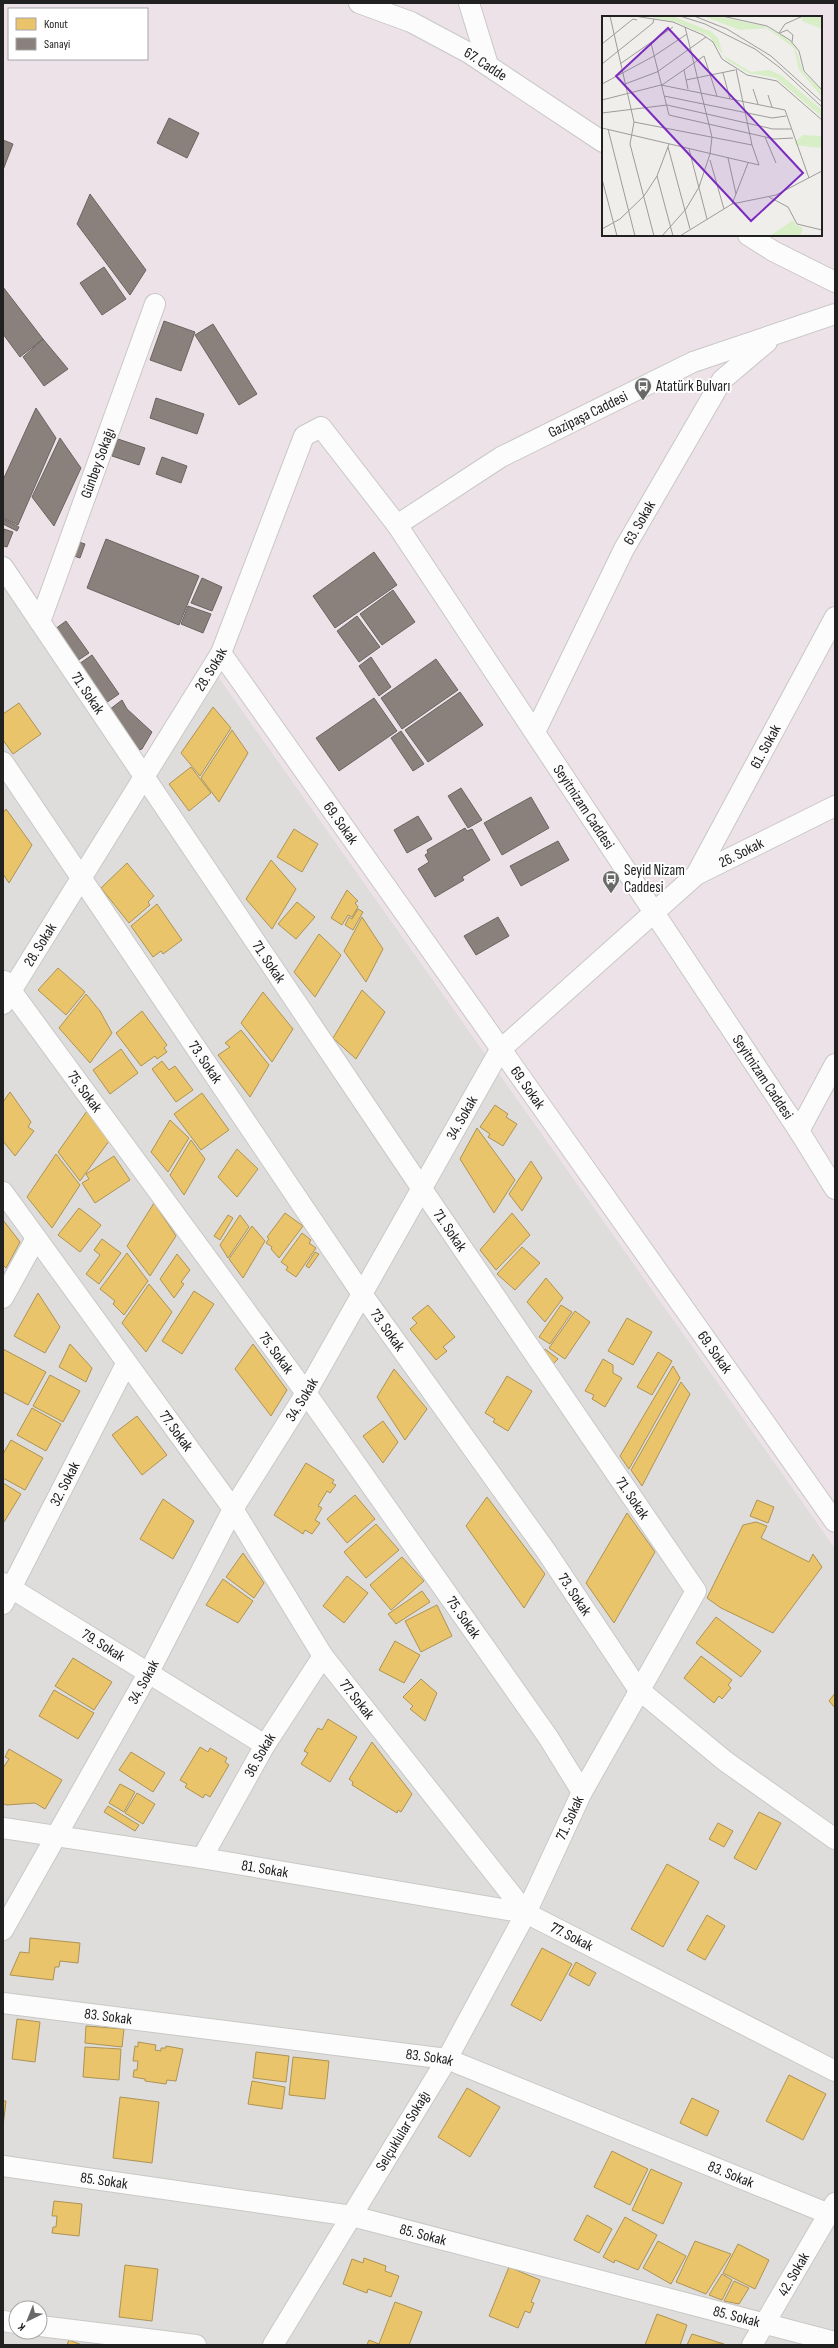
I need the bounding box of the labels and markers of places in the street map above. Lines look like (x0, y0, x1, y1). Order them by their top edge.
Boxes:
bus stop icon: Atatürk Bulvarı (633, 376, 653, 401)
place label: Atatürk Bulvarı (655, 377, 730, 396)
place label: Seyid Nizam Caddesi (624, 861, 685, 897)
bus stop icon: Seyid Nizam Caddesi (601, 869, 621, 894)

